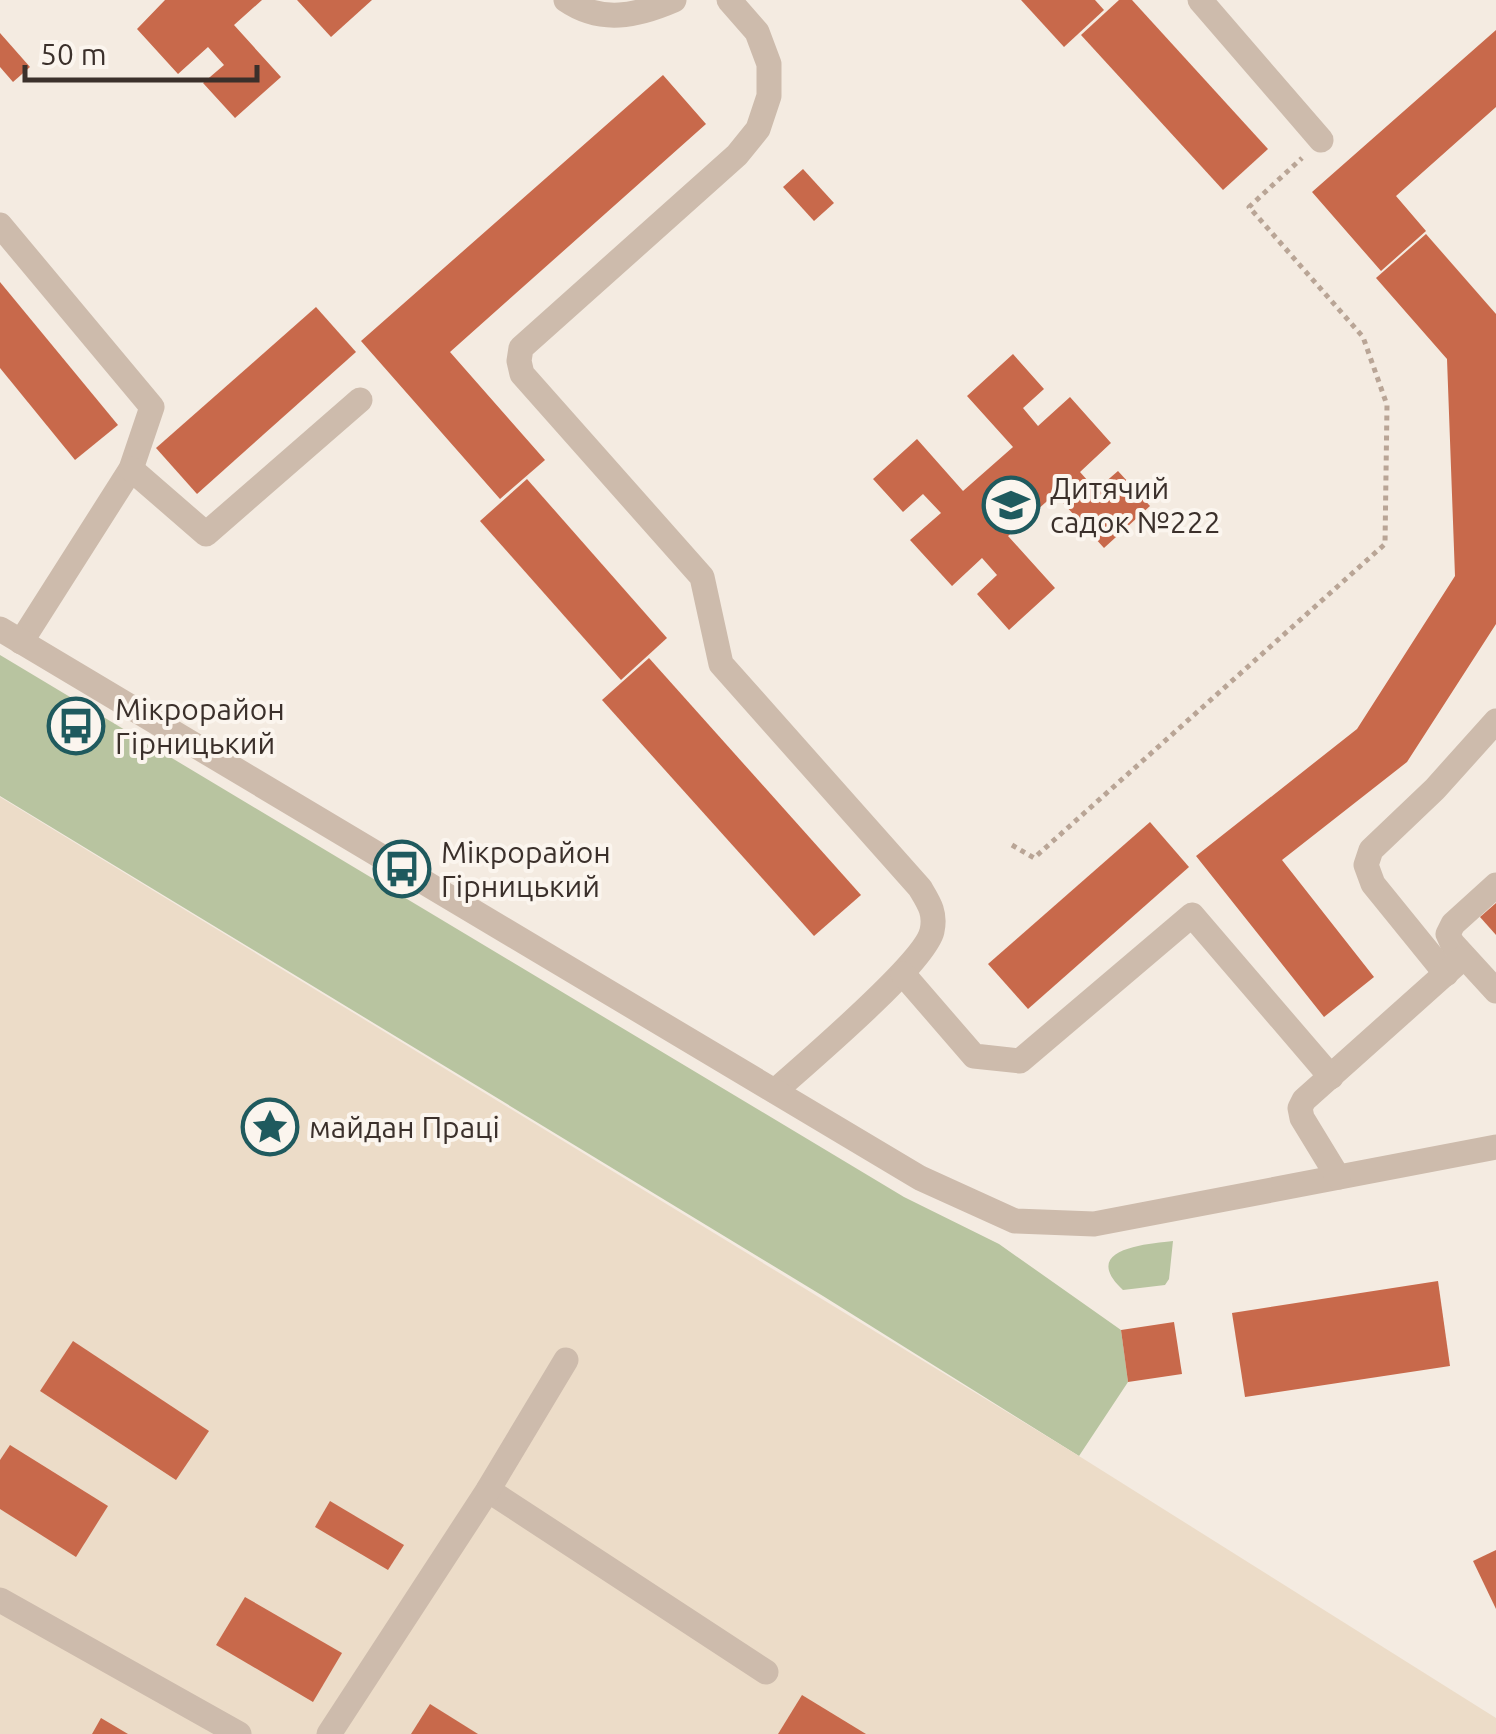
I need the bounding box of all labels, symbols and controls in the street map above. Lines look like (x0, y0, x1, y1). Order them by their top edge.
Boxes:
scale bar (25, 20, 258, 82)
text: 50 m (40, 37, 107, 71)
place label: Дитячий садок №222 (1050, 471, 1221, 539)
school or university icon: Дитячий садок №222 (981, 475, 1041, 535)
place label: Мікрорайон Гірницький (115, 692, 285, 760)
bus stop icon: Мікрорайон Гірницький (46, 696, 106, 756)
place label: Мiкрорайон Гiрницький (441, 835, 611, 903)
bus stop icon: Мiкрорайон Гiрницький (372, 839, 432, 899)
place icon: майдан Праці (240, 1097, 300, 1157)
place label: майдан Праці (309, 1110, 500, 1144)

